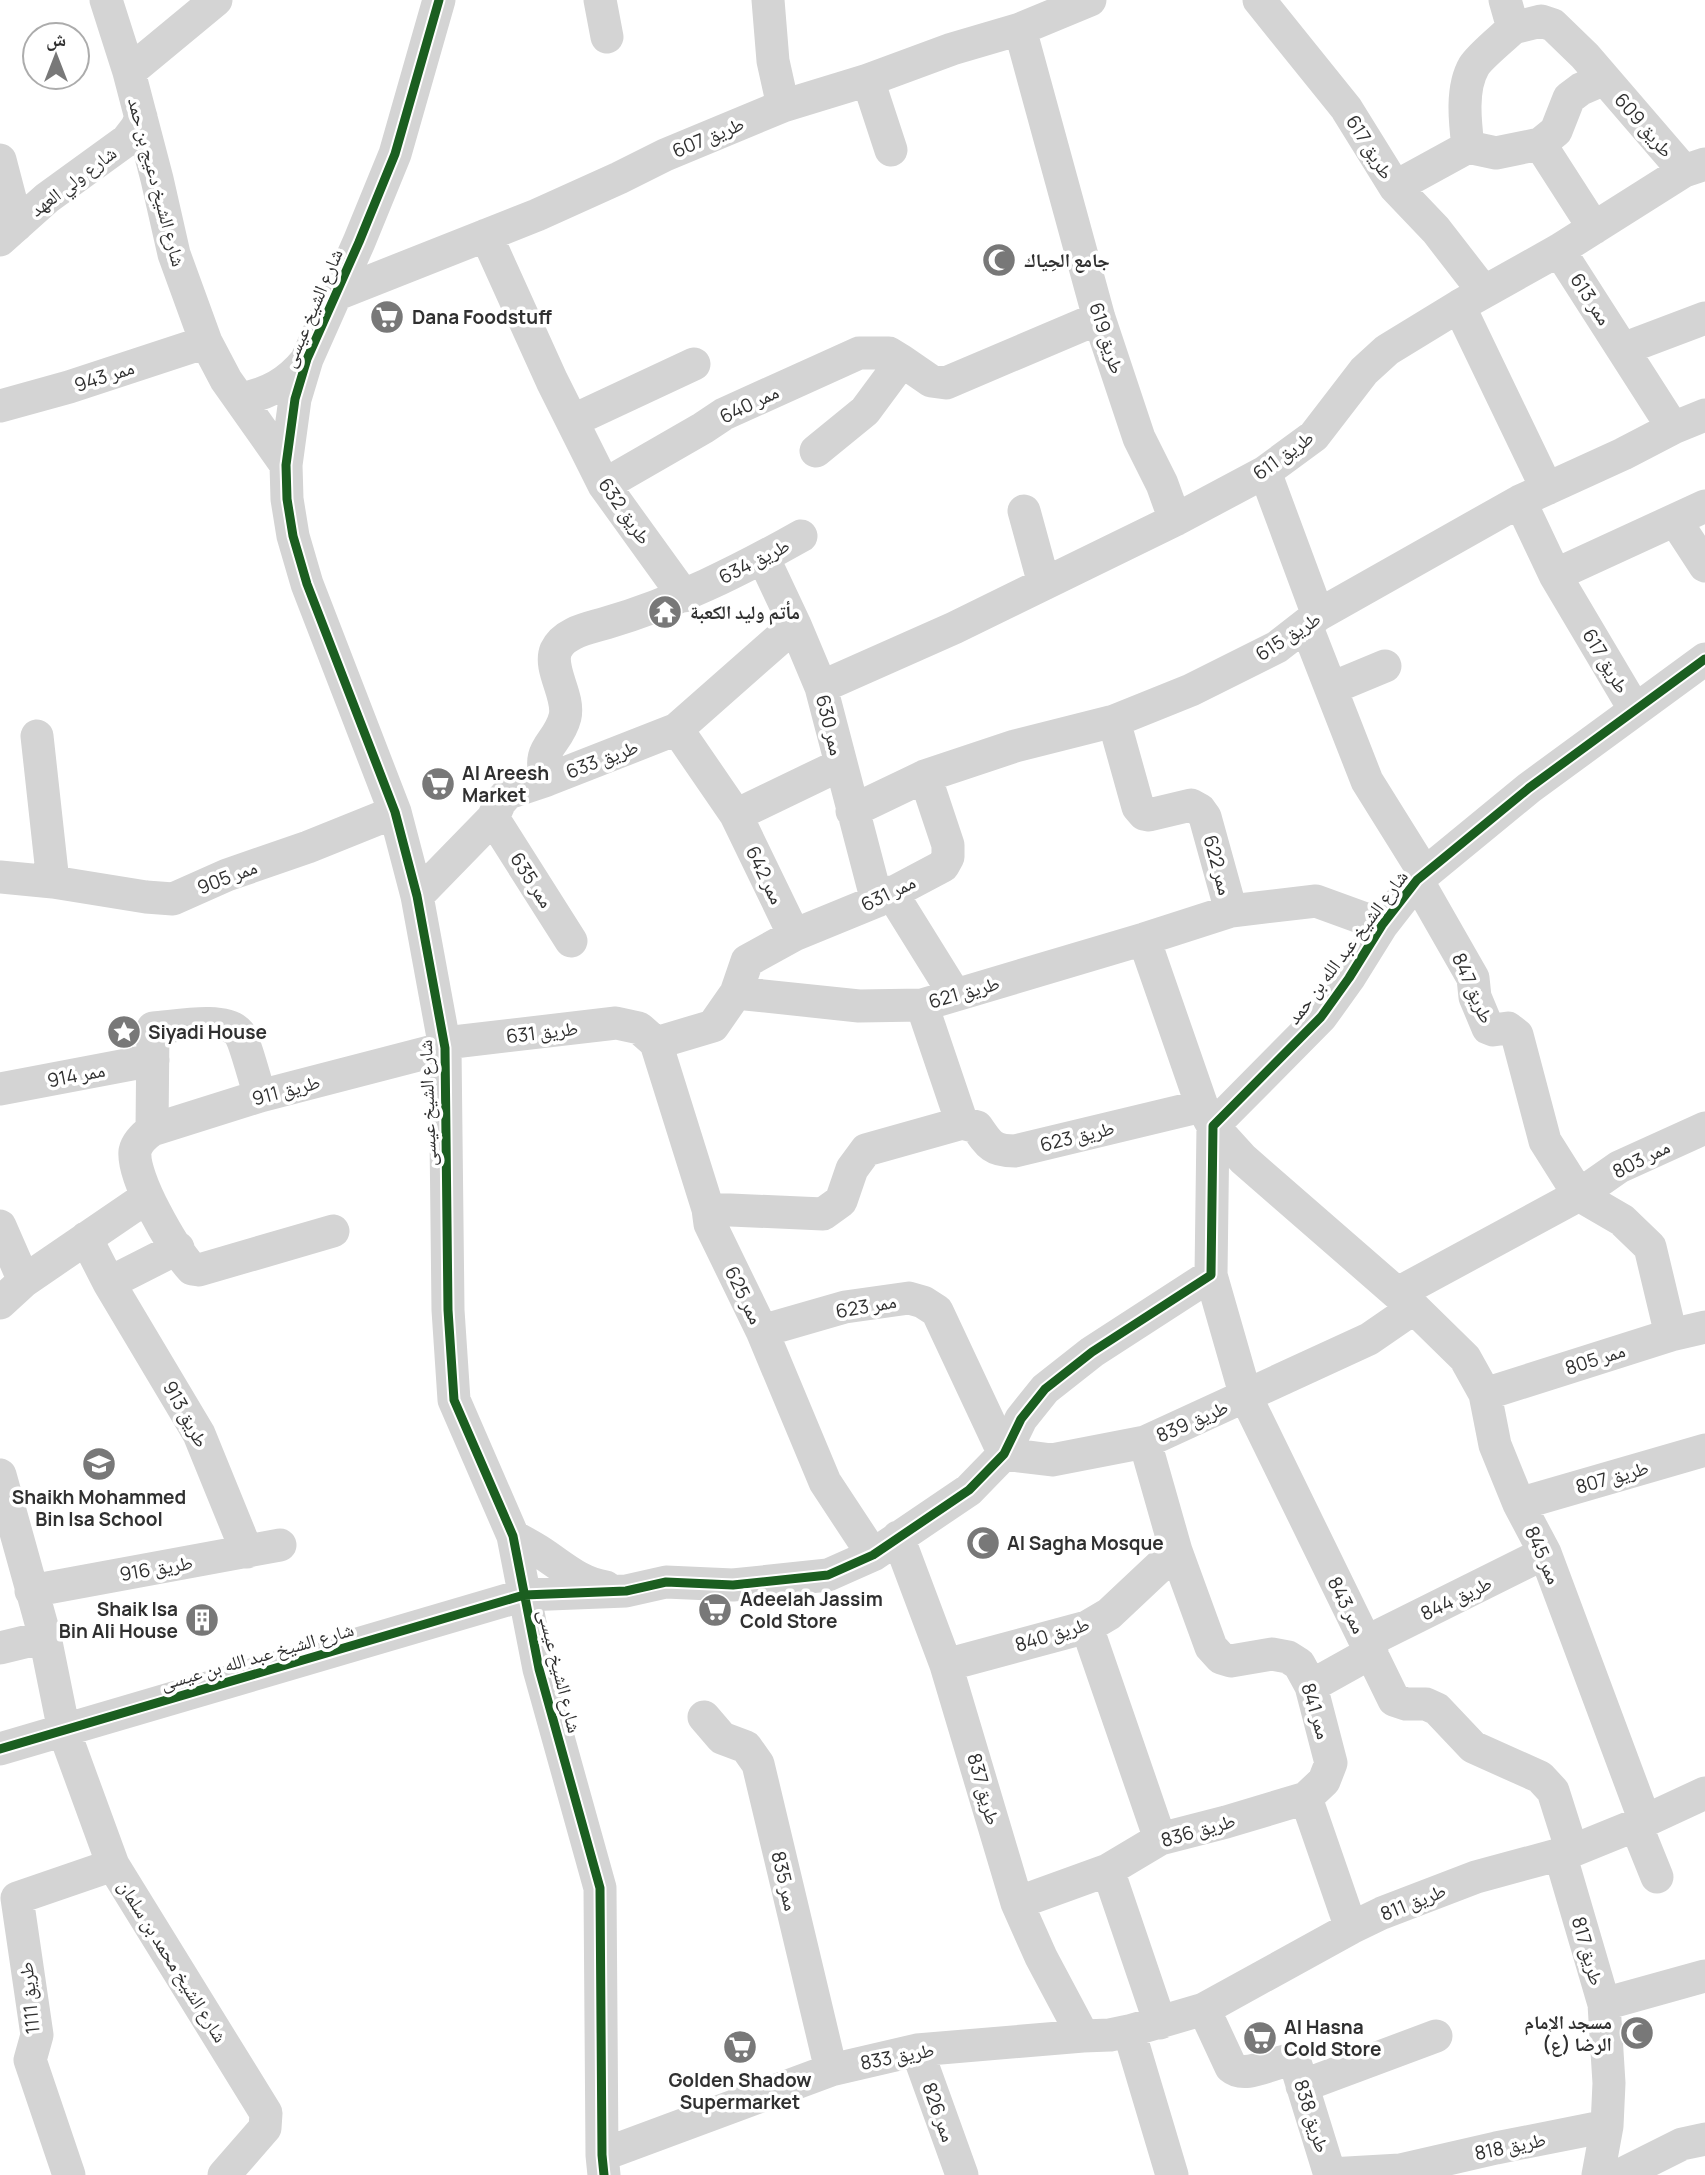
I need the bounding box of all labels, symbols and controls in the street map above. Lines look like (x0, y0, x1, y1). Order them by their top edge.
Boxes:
north arrow (21, 21, 91, 91)
text: ش (46, 26, 66, 52)
street label: طريق 609 (1609, 87, 1679, 163)
street label: شارع الشيخ دعيج بن حمد (122, 95, 192, 269)
street label: طريق 607 (668, 110, 748, 164)
street label: طريق 617 (1340, 110, 1400, 184)
street label: شارع ولي العهد (24, 140, 123, 224)
mosque icon: جامع الحِياك (980, 241, 1018, 279)
street label: شارع الشيخ عيسى (275, 245, 349, 371)
place label: جامع الحِياك (1024, 247, 1110, 273)
street label: ممر 613 (1564, 268, 1618, 330)
supermarket icon: Dana Foodstuff (368, 298, 406, 336)
street label: طريق 619 (1083, 299, 1131, 377)
place label: Dana Foodstuff (412, 304, 552, 330)
street label: ممر 943 (71, 354, 137, 398)
street label: ممر 640 (715, 379, 783, 429)
street label: طريق 611 (1247, 424, 1319, 486)
street label: طريق 632 (593, 472, 657, 550)
street label: طريق 634 (714, 532, 794, 590)
temple icon: مأتم وليد الكعبة (646, 593, 684, 631)
place label: مأتم وليد الكعبة (690, 599, 800, 625)
street label: طريق 615 (1250, 605, 1326, 667)
street label: طريق 617 (1577, 624, 1635, 698)
street label: ممر 630 (810, 692, 850, 758)
street label: طريق 633 (562, 733, 642, 785)
place label: Al Areesh Market (462, 760, 549, 808)
supermarket icon: Al Areesh Market (419, 765, 457, 803)
street label: ممر 622 (1197, 832, 1239, 898)
street label: ممر 642 (740, 842, 790, 908)
street label: ممر 635 (504, 847, 560, 913)
street label: ممر 905 (193, 854, 261, 900)
street label: شارع الشيخ عبد الله بن حمد (1280, 865, 1414, 1029)
street label: ممر 631 (856, 869, 920, 917)
street label: طريق 847 (1446, 949, 1500, 1027)
street label: طريق 621 (925, 969, 1003, 1015)
place icon: Siyadi House (105, 1013, 143, 1051)
street label: طريق 631 (504, 1015, 580, 1049)
place label: Siyadi House (148, 1019, 267, 1045)
street label: شارع الشيخ عيسى (412, 1039, 442, 1167)
street label: ممر 914 (45, 1057, 107, 1093)
street label: طريق 911 (249, 1068, 323, 1112)
street label: طريق 623 (1037, 1114, 1117, 1158)
street label: ممر 803 (1608, 1134, 1674, 1184)
street label: ممر 625 (719, 1262, 769, 1328)
street label: ممر 623 (834, 1288, 898, 1324)
street label: ممر 805 (1562, 1337, 1628, 1381)
street label: طريق 913 (157, 1376, 215, 1452)
street label: طريق 839 (1152, 1394, 1232, 1448)
school or university icon: Shaikh Mohammed Bin Isa School (80, 1445, 118, 1483)
street label: طريق 807 (1572, 1454, 1652, 1500)
place label: Shaikh Mohammed Bin Isa School (12, 1484, 186, 1532)
street label: ممر 845 (1519, 1522, 1567, 1588)
mosque icon: Al Sagha Mosque (964, 1524, 1002, 1562)
place label: Al Sagha Mosque (1007, 1530, 1164, 1556)
street label: طريق 916 (117, 1549, 195, 1587)
street label: طريق 844 (1416, 1570, 1496, 1626)
street label: ممر 843 (1322, 1572, 1372, 1638)
place label: Adeelah Jassim Cold Store (740, 1586, 883, 1634)
supermarket icon: Adeelah Jassim Cold Store (696, 1591, 734, 1629)
place label: Shaik Isa Bin Ali House (59, 1596, 178, 1644)
building icon: Shaik Isa Bin Ali House (183, 1601, 221, 1639)
street label: شارع الشيخ عيسى (532, 1607, 588, 1735)
street label: طريق 840 (1012, 1610, 1092, 1658)
street label: شارع الشيخ عبد الله بن عيسى (157, 1616, 357, 1696)
street label: ممر 841 (1295, 1680, 1337, 1742)
street label: طريق 837 (961, 1750, 1007, 1828)
street label: طريق 836 (1158, 1807, 1238, 1853)
street label: ممر 835 (766, 1849, 804, 1913)
street label: شارع الشيخ محمد بن سلمان (112, 1875, 234, 2047)
street label: طريق 811 (1376, 1877, 1450, 1927)
street label: طريق 817 (1566, 1913, 1610, 1989)
street label: طريق 1111 (12, 1961, 46, 2035)
place label: مسجد الإمام الرضا (ع) (1525, 2009, 1612, 2057)
place label: Al Hasna Cold Store (1284, 2014, 1381, 2062)
mosque icon: مسجد الإمام الرضا (ع) (1618, 2014, 1656, 2052)
supermarket icon: Al Hasna Cold Store (1241, 2019, 1279, 2057)
supermarket icon: Golden Shadow Supermarket (721, 2028, 759, 2066)
street label: طريق 833 (858, 2036, 936, 2076)
place label: Golden Shadow Supermarket (668, 2067, 812, 2115)
street label: طريق 838 (1288, 2076, 1336, 2156)
street label: ممر 826 (916, 2079, 962, 2145)
street label: طريق 818 (1472, 2126, 1548, 2166)

